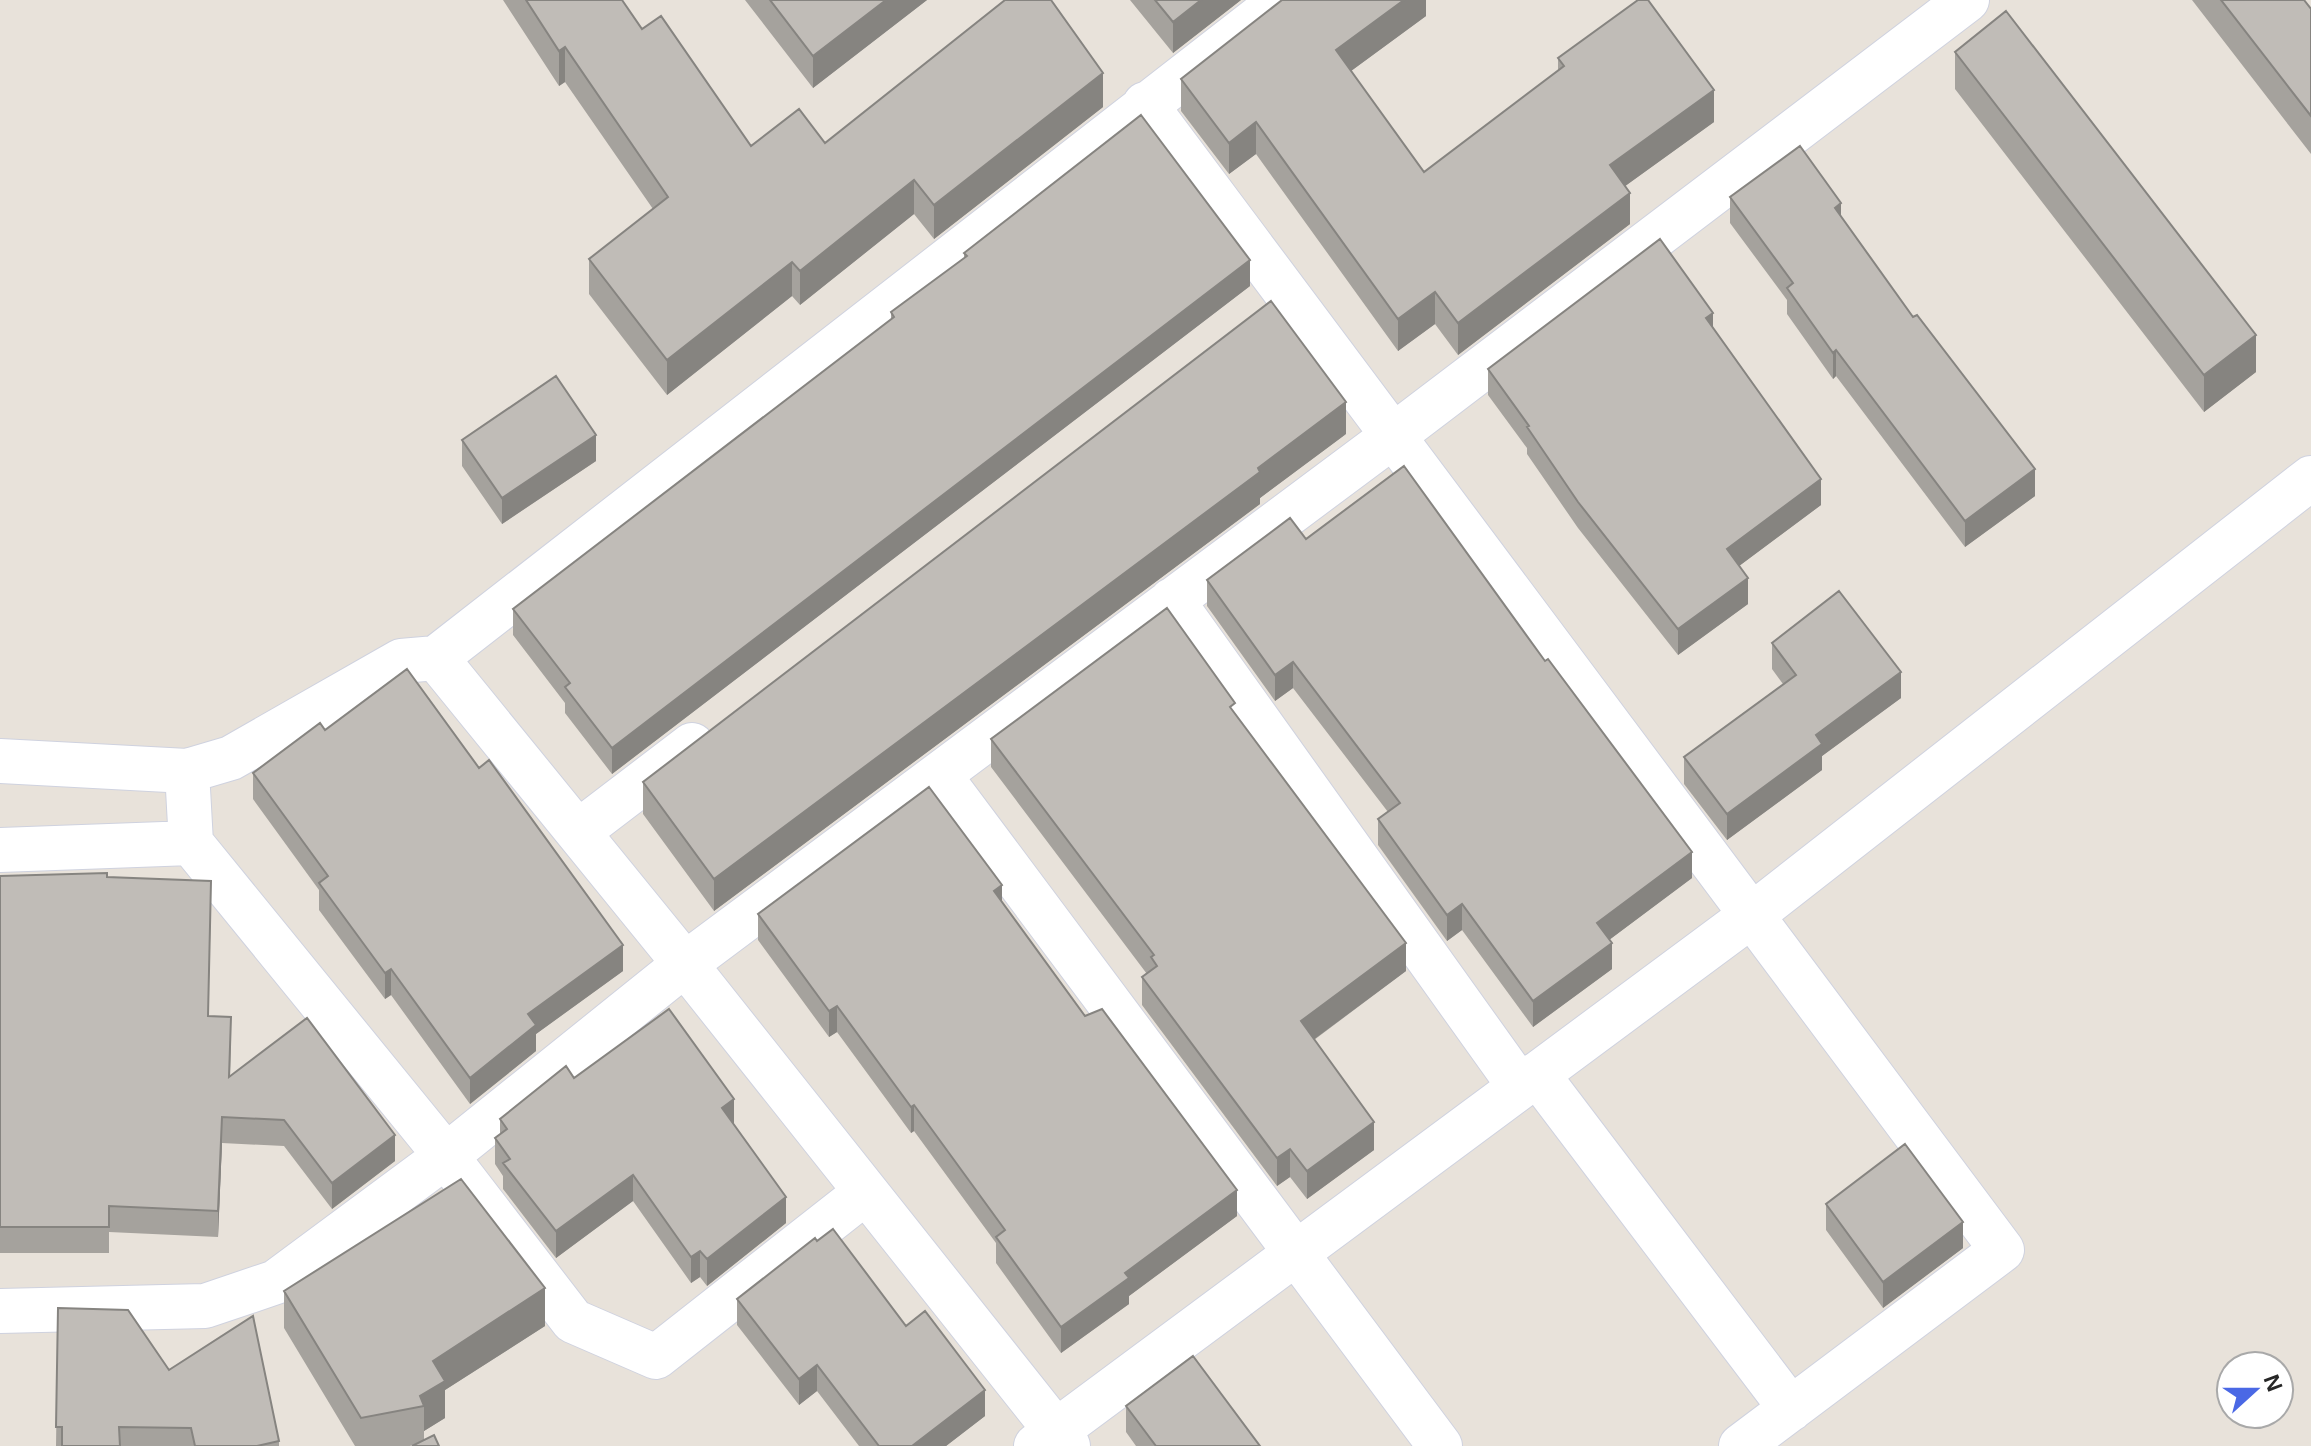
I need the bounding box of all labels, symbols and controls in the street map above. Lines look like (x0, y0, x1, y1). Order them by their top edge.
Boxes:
north arrow (2215, 1350, 2295, 1430)
text: N (2259, 1371, 2288, 1395)

